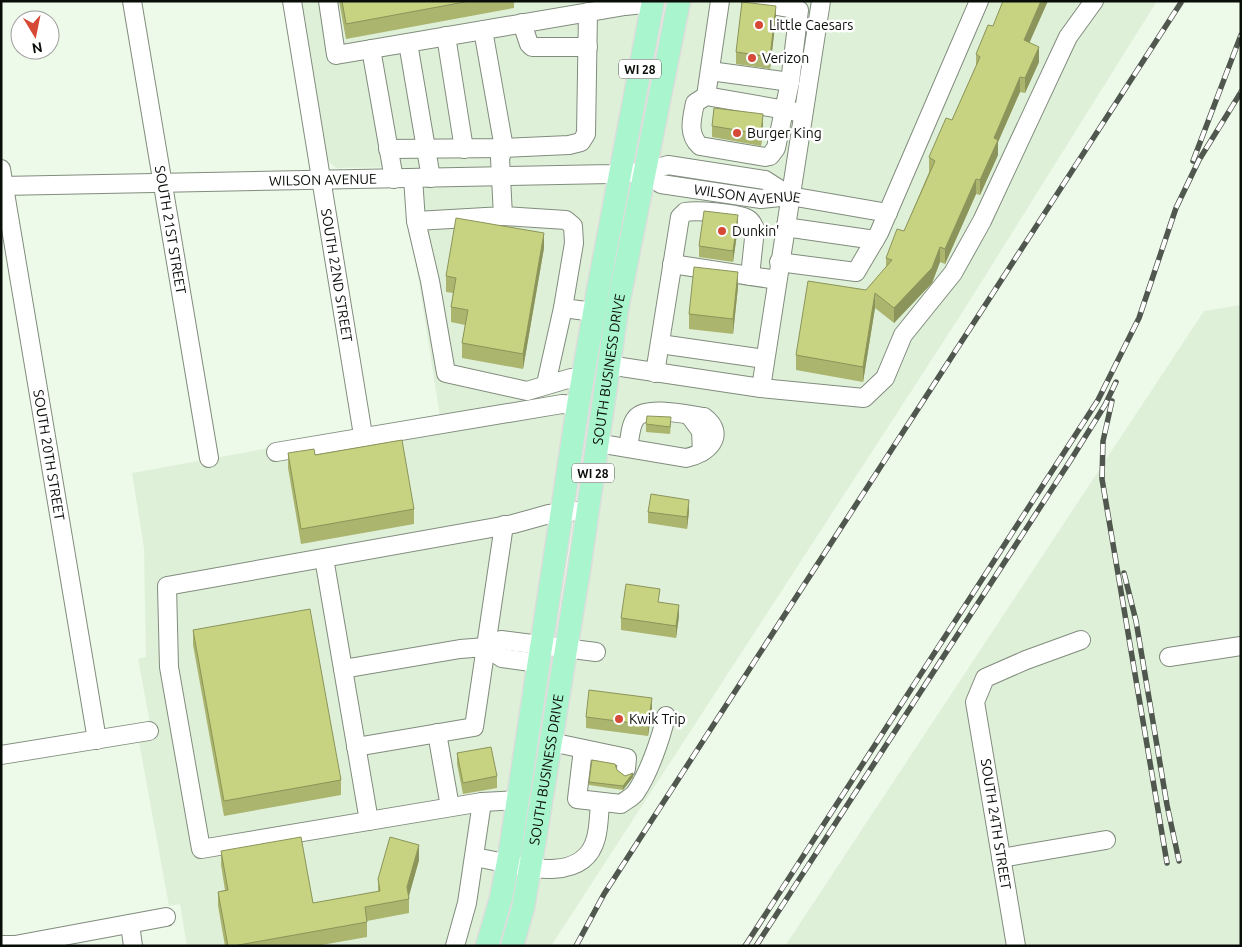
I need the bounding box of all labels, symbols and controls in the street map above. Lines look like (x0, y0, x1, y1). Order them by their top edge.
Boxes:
north arrow (10, 10, 60, 60)
place label: Little Caesars (769, 17, 853, 33)
marker: Little Caesars (753, 19, 765, 31)
text: N (31, 39, 44, 57)
place label: Verizon (762, 50, 809, 66)
marker: Verizon (746, 52, 758, 64)
road number: WI 28 (619, 60, 661, 78)
place label: Burger King (747, 125, 822, 141)
marker: Burger King (731, 127, 743, 139)
street label: SOUTH 21ST STREET (152, 164, 189, 295)
street label: WILSON AVENUE (269, 171, 377, 189)
street label: WILSON AVENUE (693, 181, 802, 207)
street label: SOUTH 22ND STREET (318, 208, 356, 343)
place label: Dunkin' (732, 223, 779, 239)
marker: Dunkin' (716, 225, 728, 237)
street label: SOUTH BUSINESS DRIVE (589, 292, 628, 446)
street label: SOUTH 20TH STREET (30, 388, 68, 522)
road number: WI 28 (572, 463, 614, 482)
street label: SOUTH BUSINESS DRIVE (526, 693, 567, 846)
place label: Kwik Trip (629, 711, 686, 727)
marker: Kwik Trip (613, 713, 625, 725)
street label: SOUTH 24TH STREET (978, 757, 1014, 891)

